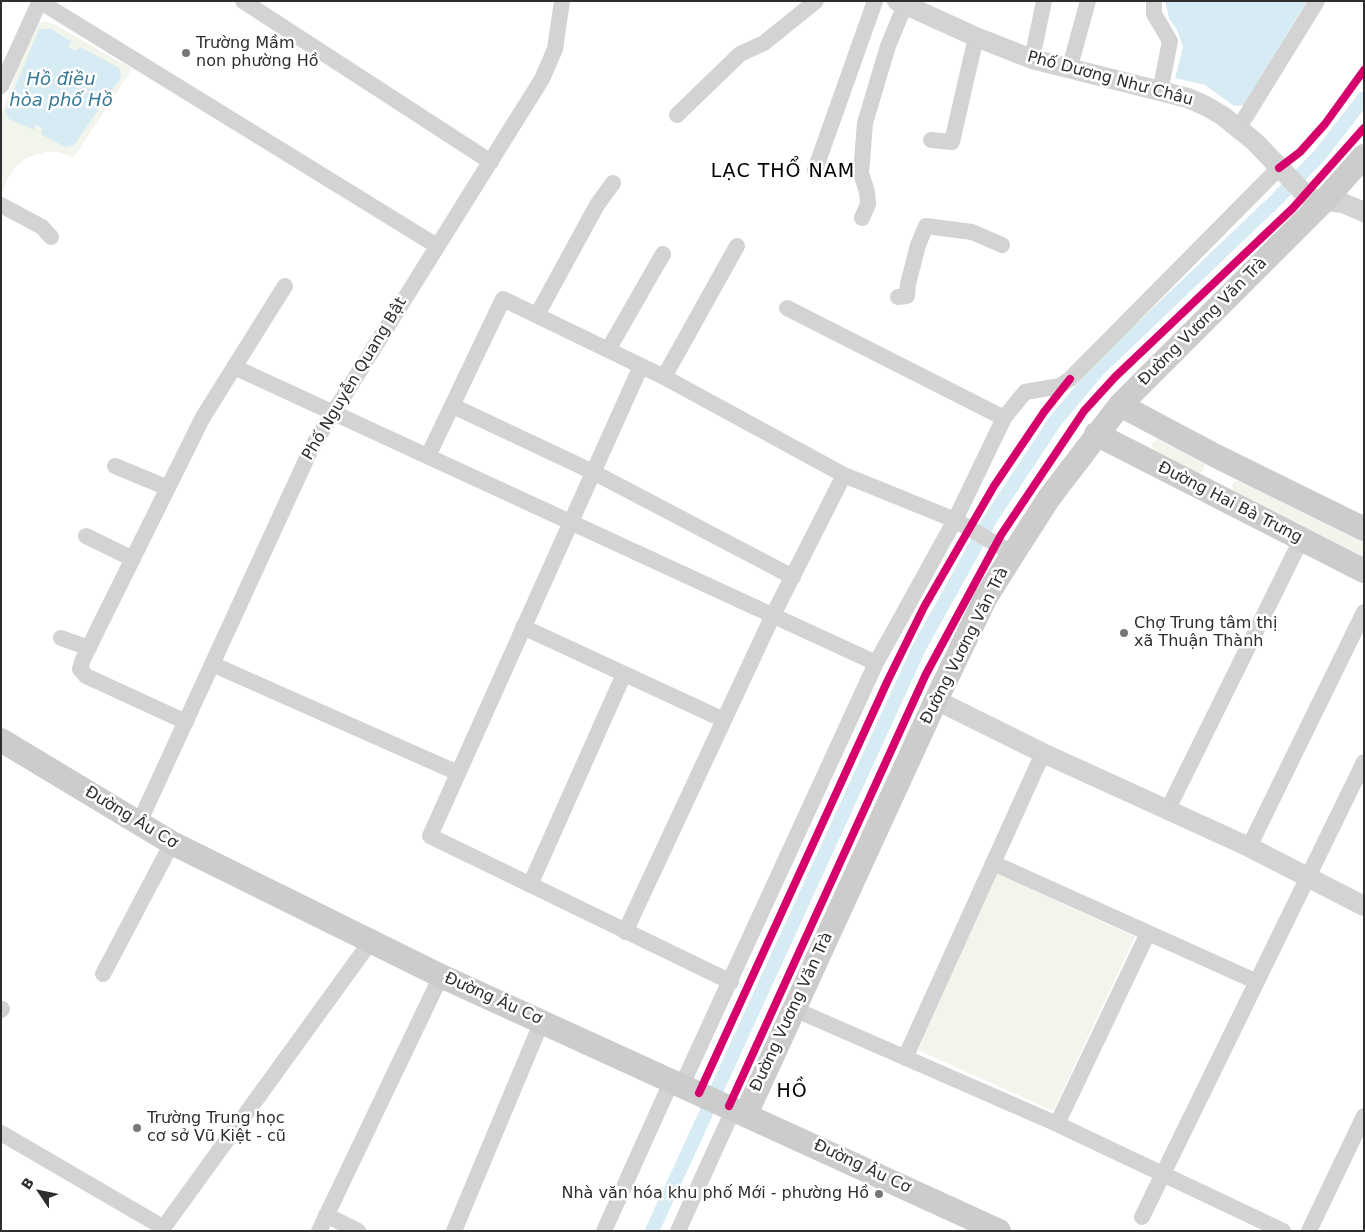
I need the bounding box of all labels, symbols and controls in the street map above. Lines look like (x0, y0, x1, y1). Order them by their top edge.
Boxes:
place label: Trường Mầm non phường Hồ (196, 34, 319, 72)
marker: Trường Mầm non phường Hồ (180, 47, 192, 59)
street label: Phố Dương Như Châu (1025, 48, 1195, 110)
water label: Hồ điều hòa phố Hồ (9, 69, 113, 112)
district label: LẠC THỔ NAM (709, 161, 857, 183)
street label: Đường Vương Văn Trà (1135, 254, 1271, 390)
street label: Phố Nguyễn Quang Bật (299, 294, 411, 464)
street label: Đường Hai Bà Trưng (1155, 458, 1305, 548)
street label: Đường Vương Văn Trà (917, 564, 1013, 728)
place label: Chợ Trung tâm thị xã Thuận Thành (1134, 614, 1277, 652)
marker: Chợ Trung tâm thị xã Thuận Thành (1118, 627, 1130, 639)
street label: Đường Âu Cơ (81, 783, 181, 853)
street label: Đường Vương Văn Trà (747, 929, 837, 1095)
street label: Đường Âu Cơ (441, 969, 545, 1029)
district label: HỒ (776, 1081, 808, 1103)
place label: Trường Trung học cơ sở Vũ Kiệt - cũ (147, 1109, 286, 1147)
marker: Trường Trung học cơ sở Vũ Kiệt - cũ (131, 1122, 143, 1134)
street label: Đường Âu Cơ (810, 1136, 914, 1198)
north arrow (15, 1167, 65, 1217)
text: B (18, 1175, 37, 1193)
place label: Nhà văn hóa khu phố Mới - phường Hồ (561, 1184, 869, 1204)
marker: Nhà văn hóa khu phố Mới - phường Hồ (873, 1188, 885, 1200)

